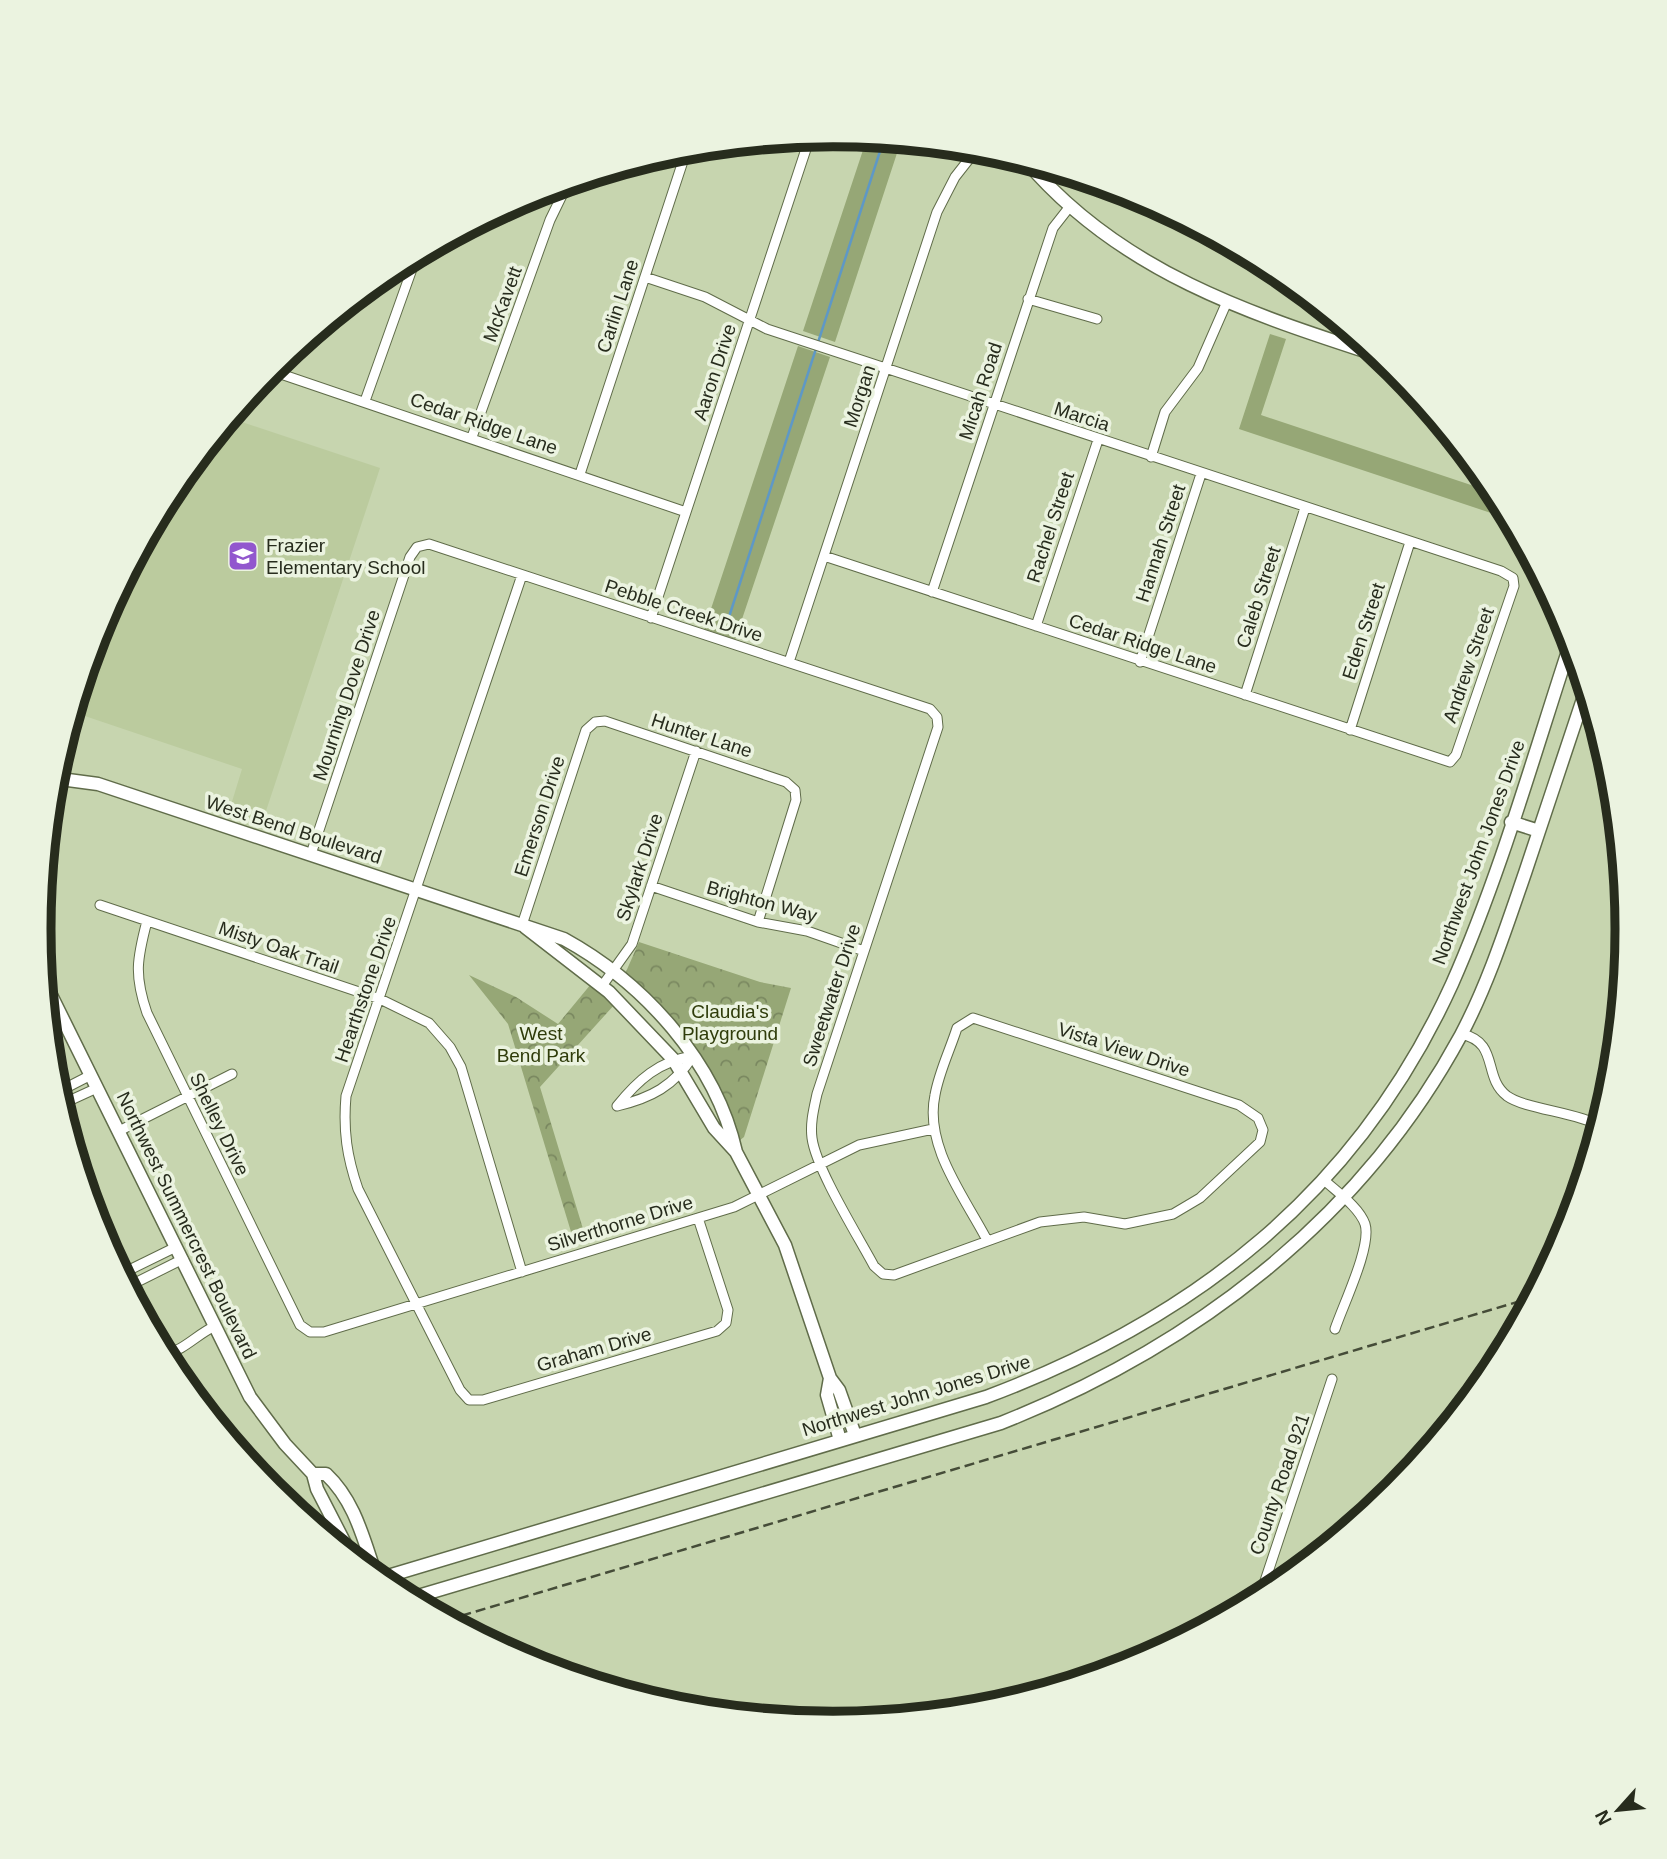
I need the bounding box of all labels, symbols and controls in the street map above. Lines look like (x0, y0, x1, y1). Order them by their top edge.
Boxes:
street label: Carlin Lane (592, 257, 642, 356)
street label: McKavett (479, 263, 526, 345)
street label: Aaron Drive (689, 321, 740, 423)
street label: Micah Road (955, 340, 1006, 443)
street label: Morgan (840, 362, 879, 430)
street label: Cedar Ridge Lane (408, 388, 560, 459)
street label: Marcia (1051, 398, 1113, 435)
street label: Rachel Street (1023, 468, 1078, 585)
street label: Hannah Street (1132, 481, 1190, 605)
place label: Frazier Elementary School (266, 535, 425, 578)
school or university icon: Frazier Elementary School (226, 539, 260, 573)
street label: Caleb Street (1232, 543, 1285, 651)
street label: Pebble Creek Drive (602, 575, 765, 646)
street label: Eden Street (1338, 580, 1389, 682)
street label: Andrew Street (1439, 604, 1498, 726)
street label: Mourning Dove Drive (309, 607, 384, 783)
street label: Cedar Ridge Lane (1066, 610, 1219, 677)
street label: Hunter Lane (649, 709, 755, 762)
street label: Northwest John Jones Drive (1428, 737, 1529, 967)
street label: Emerson Drive (510, 753, 569, 879)
street label: West Bend Boulevard (203, 791, 384, 868)
street label: Skylark Drive (612, 811, 667, 924)
street label: Brighton Way (704, 877, 820, 926)
street label: Hearthstone Drive (331, 913, 400, 1065)
street label: Misty Oak Trail (216, 917, 342, 978)
street label: Sweetwater Drive (798, 921, 864, 1069)
park label: Claudia's Playground (682, 1001, 778, 1044)
street label: Vista View Drive (1055, 1018, 1193, 1081)
park label: West Bend Park (497, 1023, 586, 1066)
street label: Shelley Drive (186, 1069, 254, 1179)
street label: Northwest Summercrest Boulevard (113, 1088, 261, 1362)
street label: Silverthorne Drive (545, 1191, 695, 1256)
street label: Graham Drive (534, 1323, 654, 1376)
street label: Northwest John Jones Drive (799, 1351, 1033, 1440)
street label: County Road 921 (1245, 1411, 1313, 1557)
north arrow (1583, 1775, 1653, 1845)
text: N (1591, 1807, 1616, 1828)

